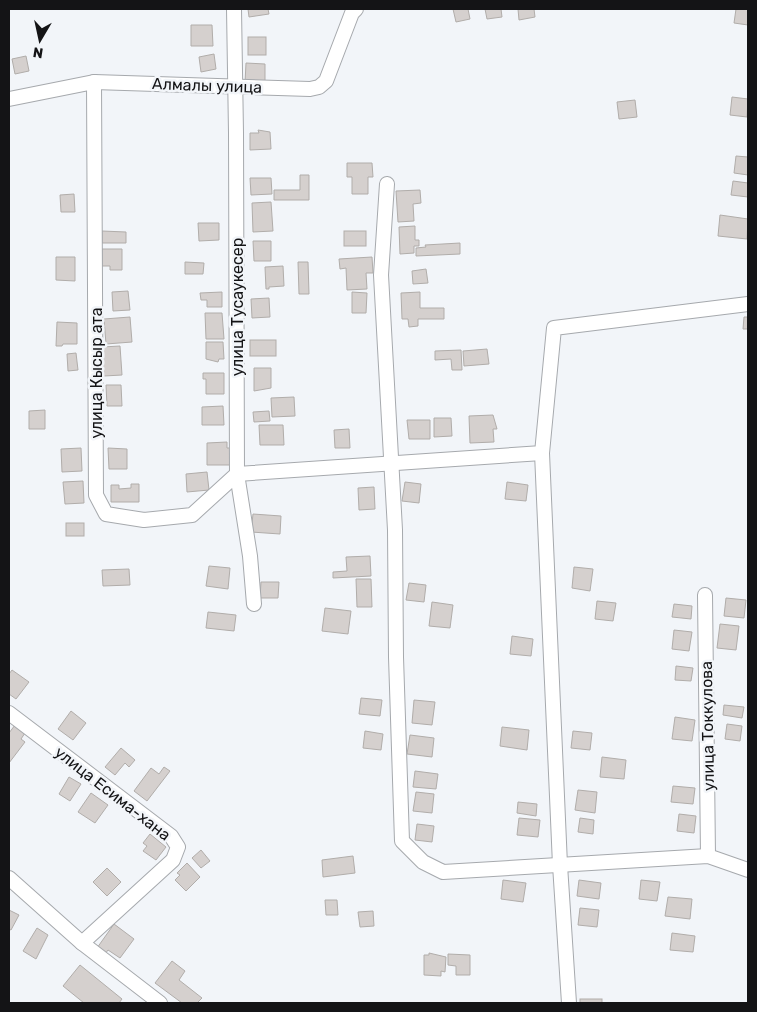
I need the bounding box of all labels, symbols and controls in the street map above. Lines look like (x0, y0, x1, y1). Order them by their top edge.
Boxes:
north arrow (15, 15, 65, 65)
text: N (32, 43, 44, 62)
street label: Алмалы улица (152, 74, 262, 97)
street label: улица Тусаукесер (228, 238, 247, 376)
street label: улица Кысыр ата (87, 308, 106, 438)
street label: улица Токкулова (697, 661, 718, 791)
street label: улица Есима-хана (51, 742, 174, 844)

